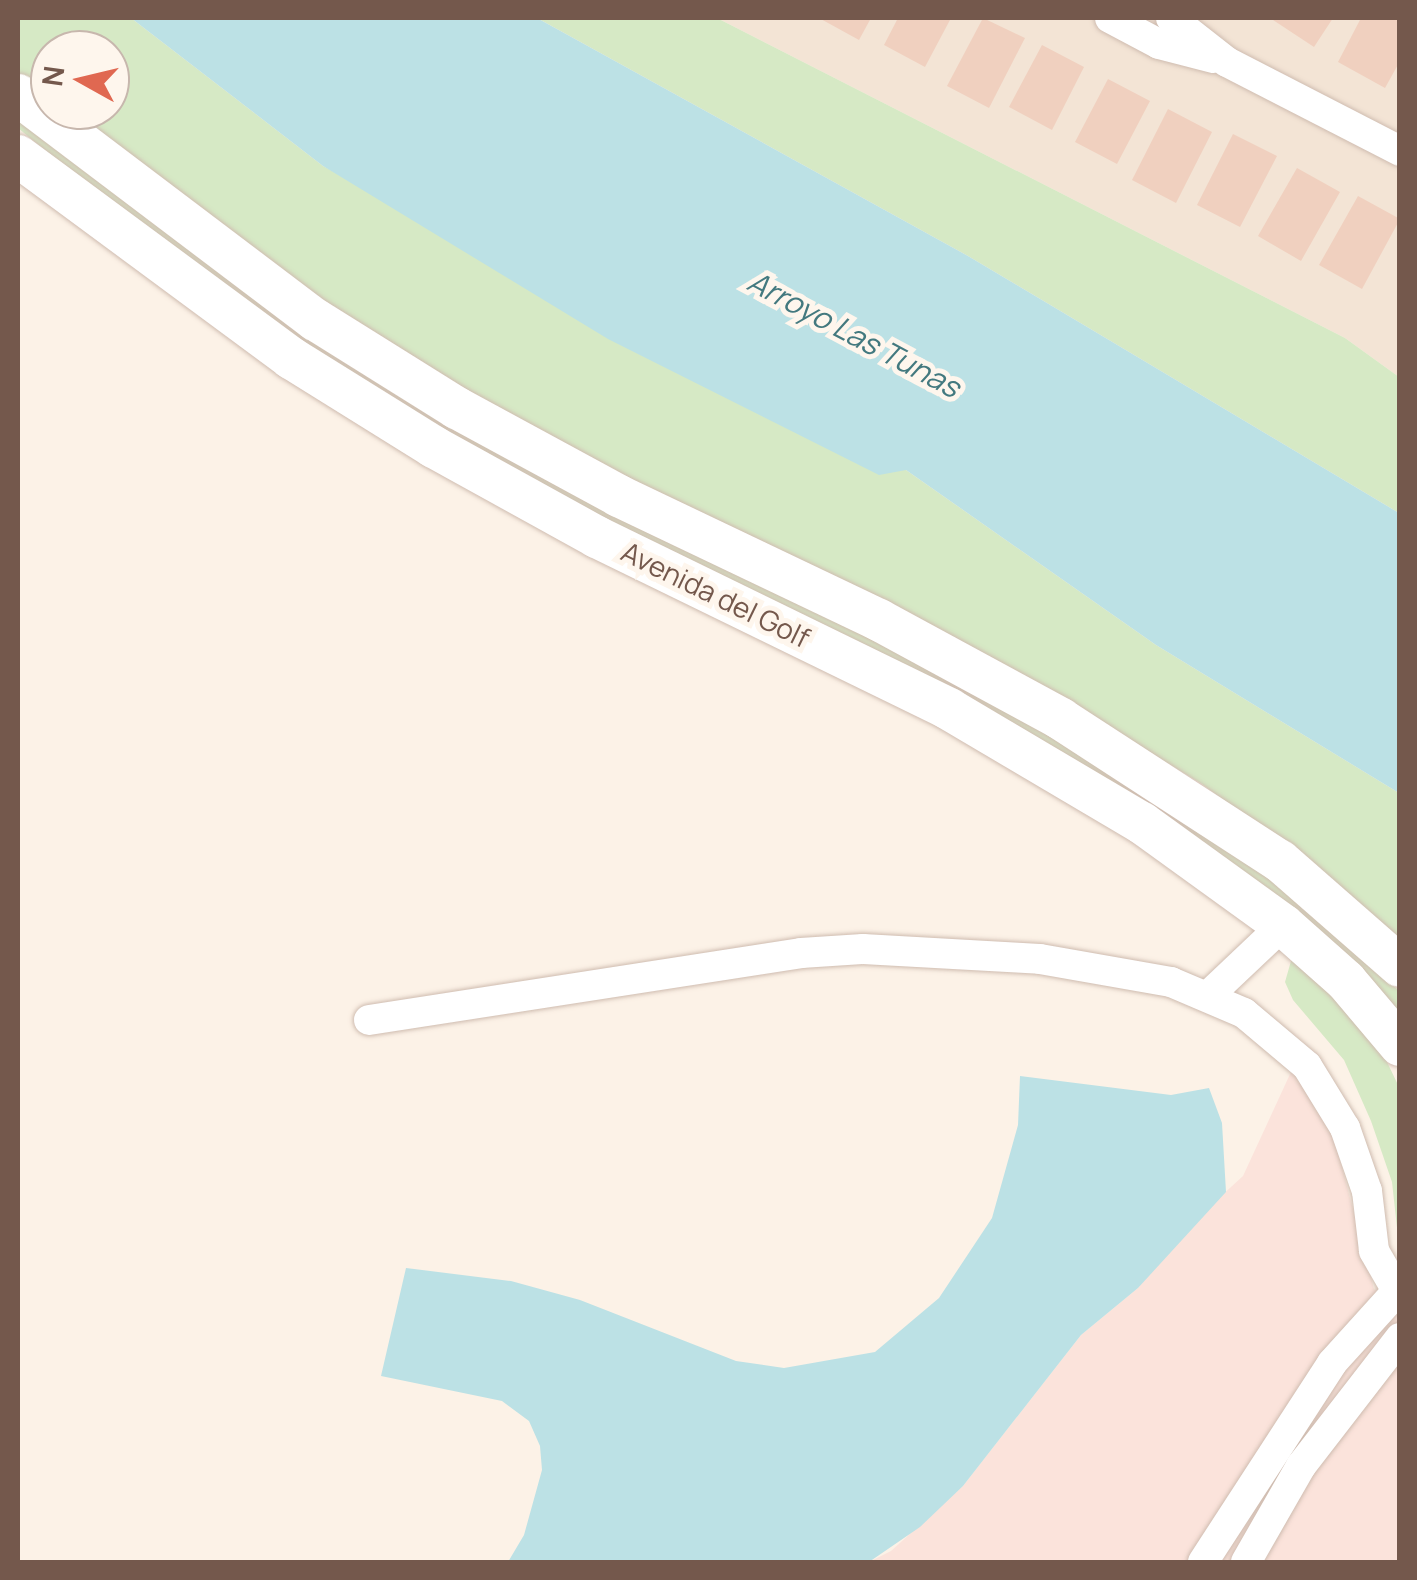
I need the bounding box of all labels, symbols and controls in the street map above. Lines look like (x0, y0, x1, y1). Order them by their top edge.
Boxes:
north arrow (30, 30, 130, 130)
text: N (32, 64, 72, 89)
water label: Arroyo Las Tunas (742, 263, 966, 405)
street label: Avenida del Golf (617, 534, 815, 654)

